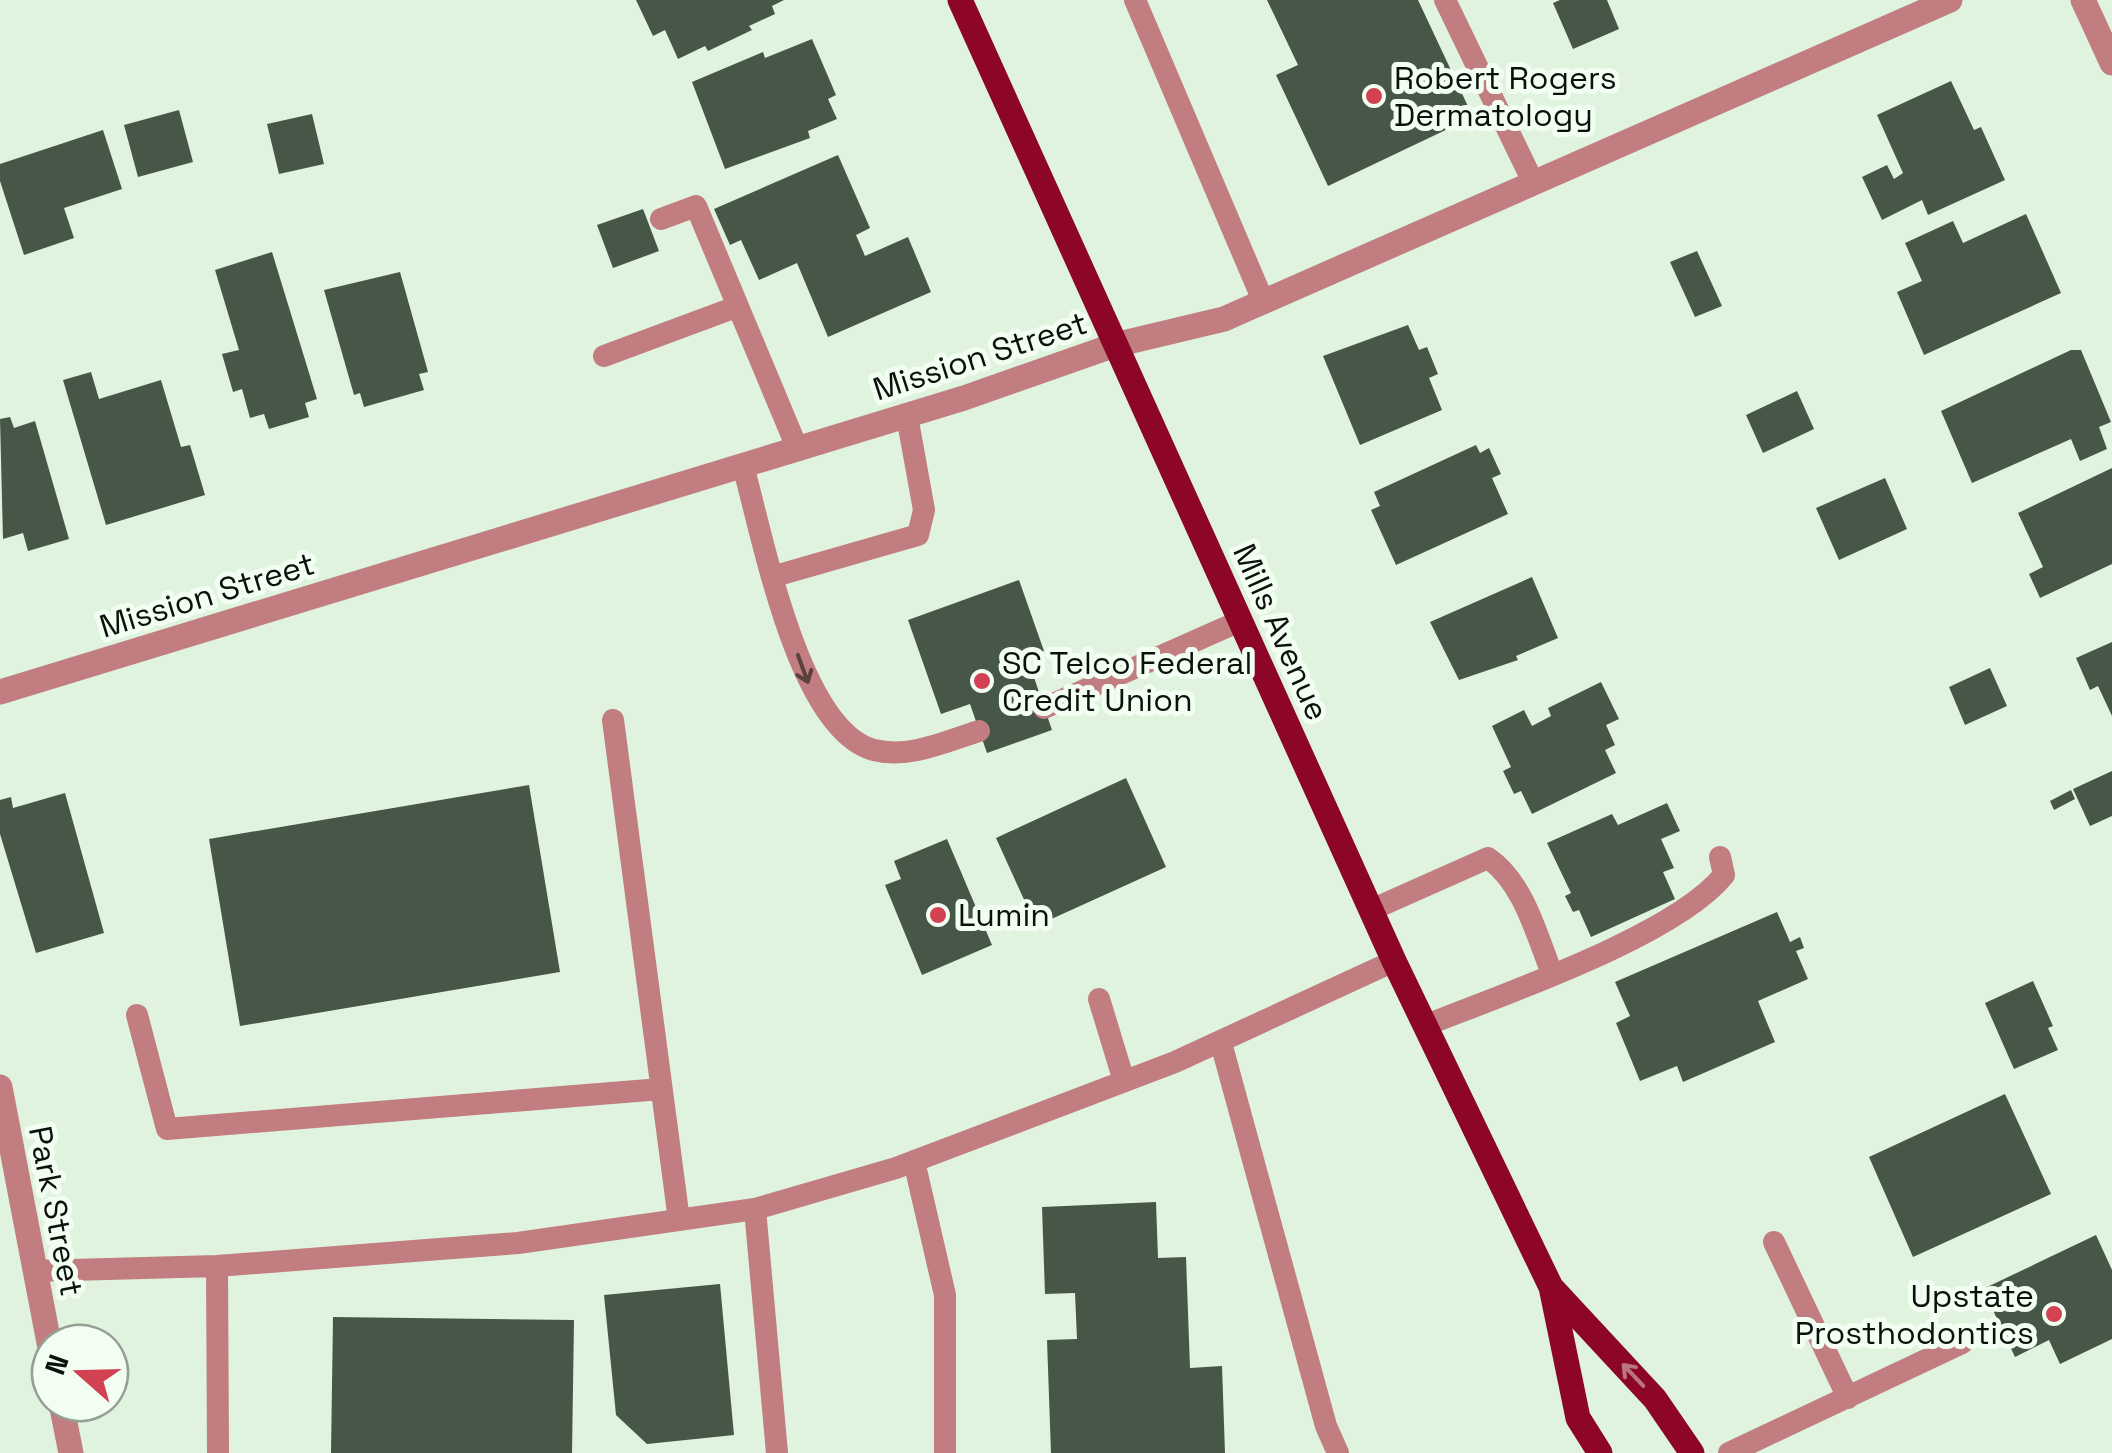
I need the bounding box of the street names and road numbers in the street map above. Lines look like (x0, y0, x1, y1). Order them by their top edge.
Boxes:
street label: Mission Street (868, 303, 1092, 409)
street label: Mills Avenue (1224, 538, 1338, 726)
street label: Mission Street (95, 543, 319, 647)
street label: Park Street (20, 1122, 92, 1300)

